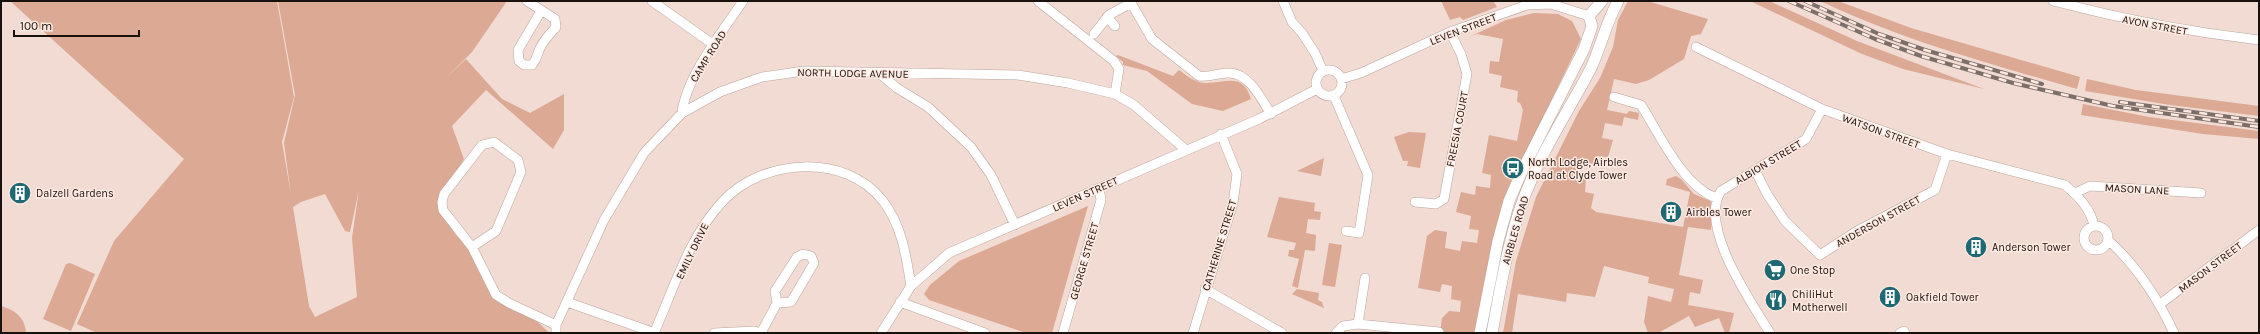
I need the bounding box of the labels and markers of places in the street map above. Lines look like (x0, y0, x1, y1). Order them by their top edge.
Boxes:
bus stop icon: North Lodge, Airbles Road at Clyde Tower (1500, 155, 1526, 181)
place label: North Lodge, Airbles Road at Clyde Tower (1528, 156, 1628, 182)
building icon: Dalzell Gardens (7, 180, 33, 206)
place label: Dalzell Gardens (36, 187, 114, 200)
building icon: Airbles Tower (1658, 199, 1684, 225)
place label: Airbles Tower (1686, 206, 1751, 219)
building icon: Anderson Tower (1963, 234, 1989, 260)
place label: Anderson Tower (1992, 241, 2070, 254)
supermarket icon: One Stop (1762, 257, 1788, 283)
place label: One Stop (1790, 264, 1835, 277)
building icon: Oakfield Tower (1877, 284, 1903, 310)
restaurant icon: ChiliHut Motherwell (1763, 287, 1789, 313)
place label: ChiliHut Motherwell (1792, 288, 1848, 314)
place label: Oakfield Tower (1906, 291, 1979, 304)

